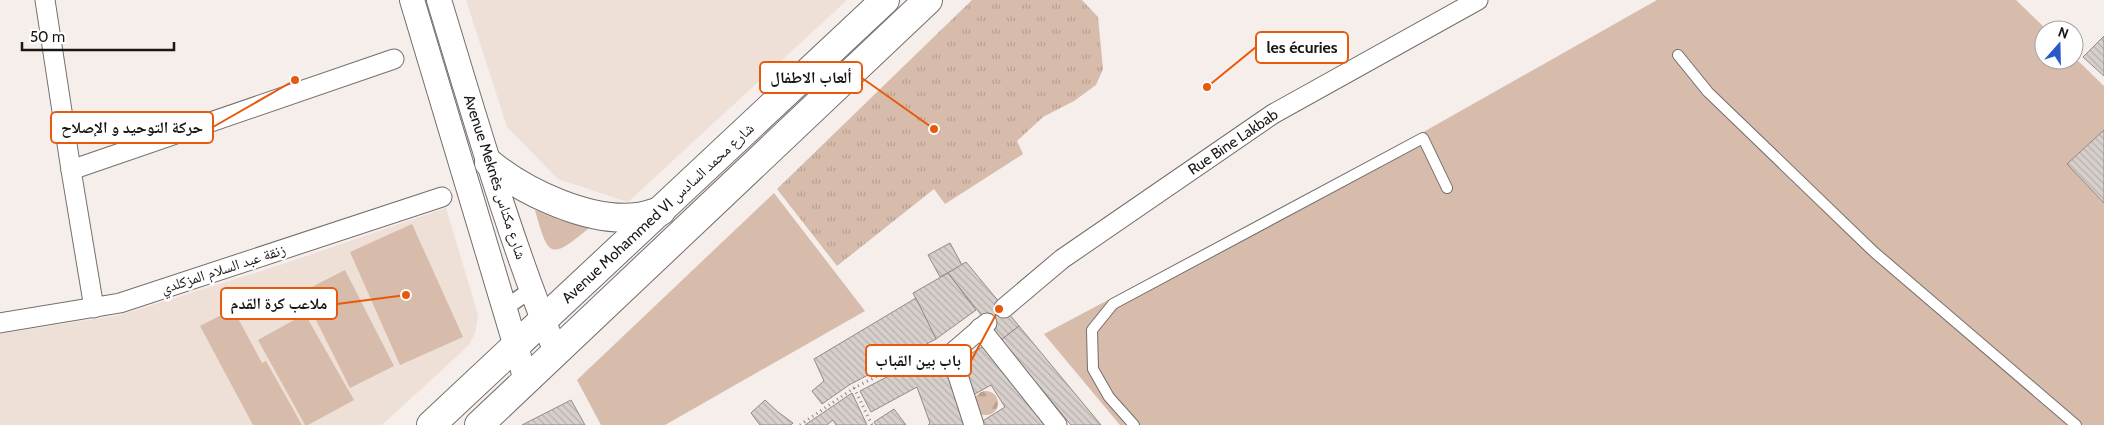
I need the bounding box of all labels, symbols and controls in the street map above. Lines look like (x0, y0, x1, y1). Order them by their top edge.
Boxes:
scale bar (22, 20, 175, 52)
north arrow (2034, 20, 2084, 70)
text: N (2056, 23, 2071, 43)
text: 50 m (30, 28, 65, 46)
callout: les écuries (1256, 32, 1348, 63)
text: les écuries (1266, 38, 1338, 57)
callout: ألعاب الاطفال (760, 62, 862, 93)
text: ألعاب الاطفال (770, 68, 852, 87)
street label: Avenue Meknès شارع مكناس (459, 92, 530, 262)
street label: Rue Bine Lakbab (1185, 105, 1281, 179)
callout: حركة التوحيد و الإصلاح (51, 112, 213, 143)
text: حركة التوحيد و الإصلاح (61, 118, 203, 138)
street label: Avenue Mohammed VI شارع محمد السادس (558, 119, 758, 308)
street label: زنقة عبد السلام المزكلدي (158, 240, 289, 300)
callout: ملاعب كرة القدم (221, 288, 337, 319)
text: ملاعب كرة القدم (231, 294, 327, 315)
callout: باب بين القباب (866, 345, 971, 376)
text: باب بين القباب (875, 351, 961, 370)

